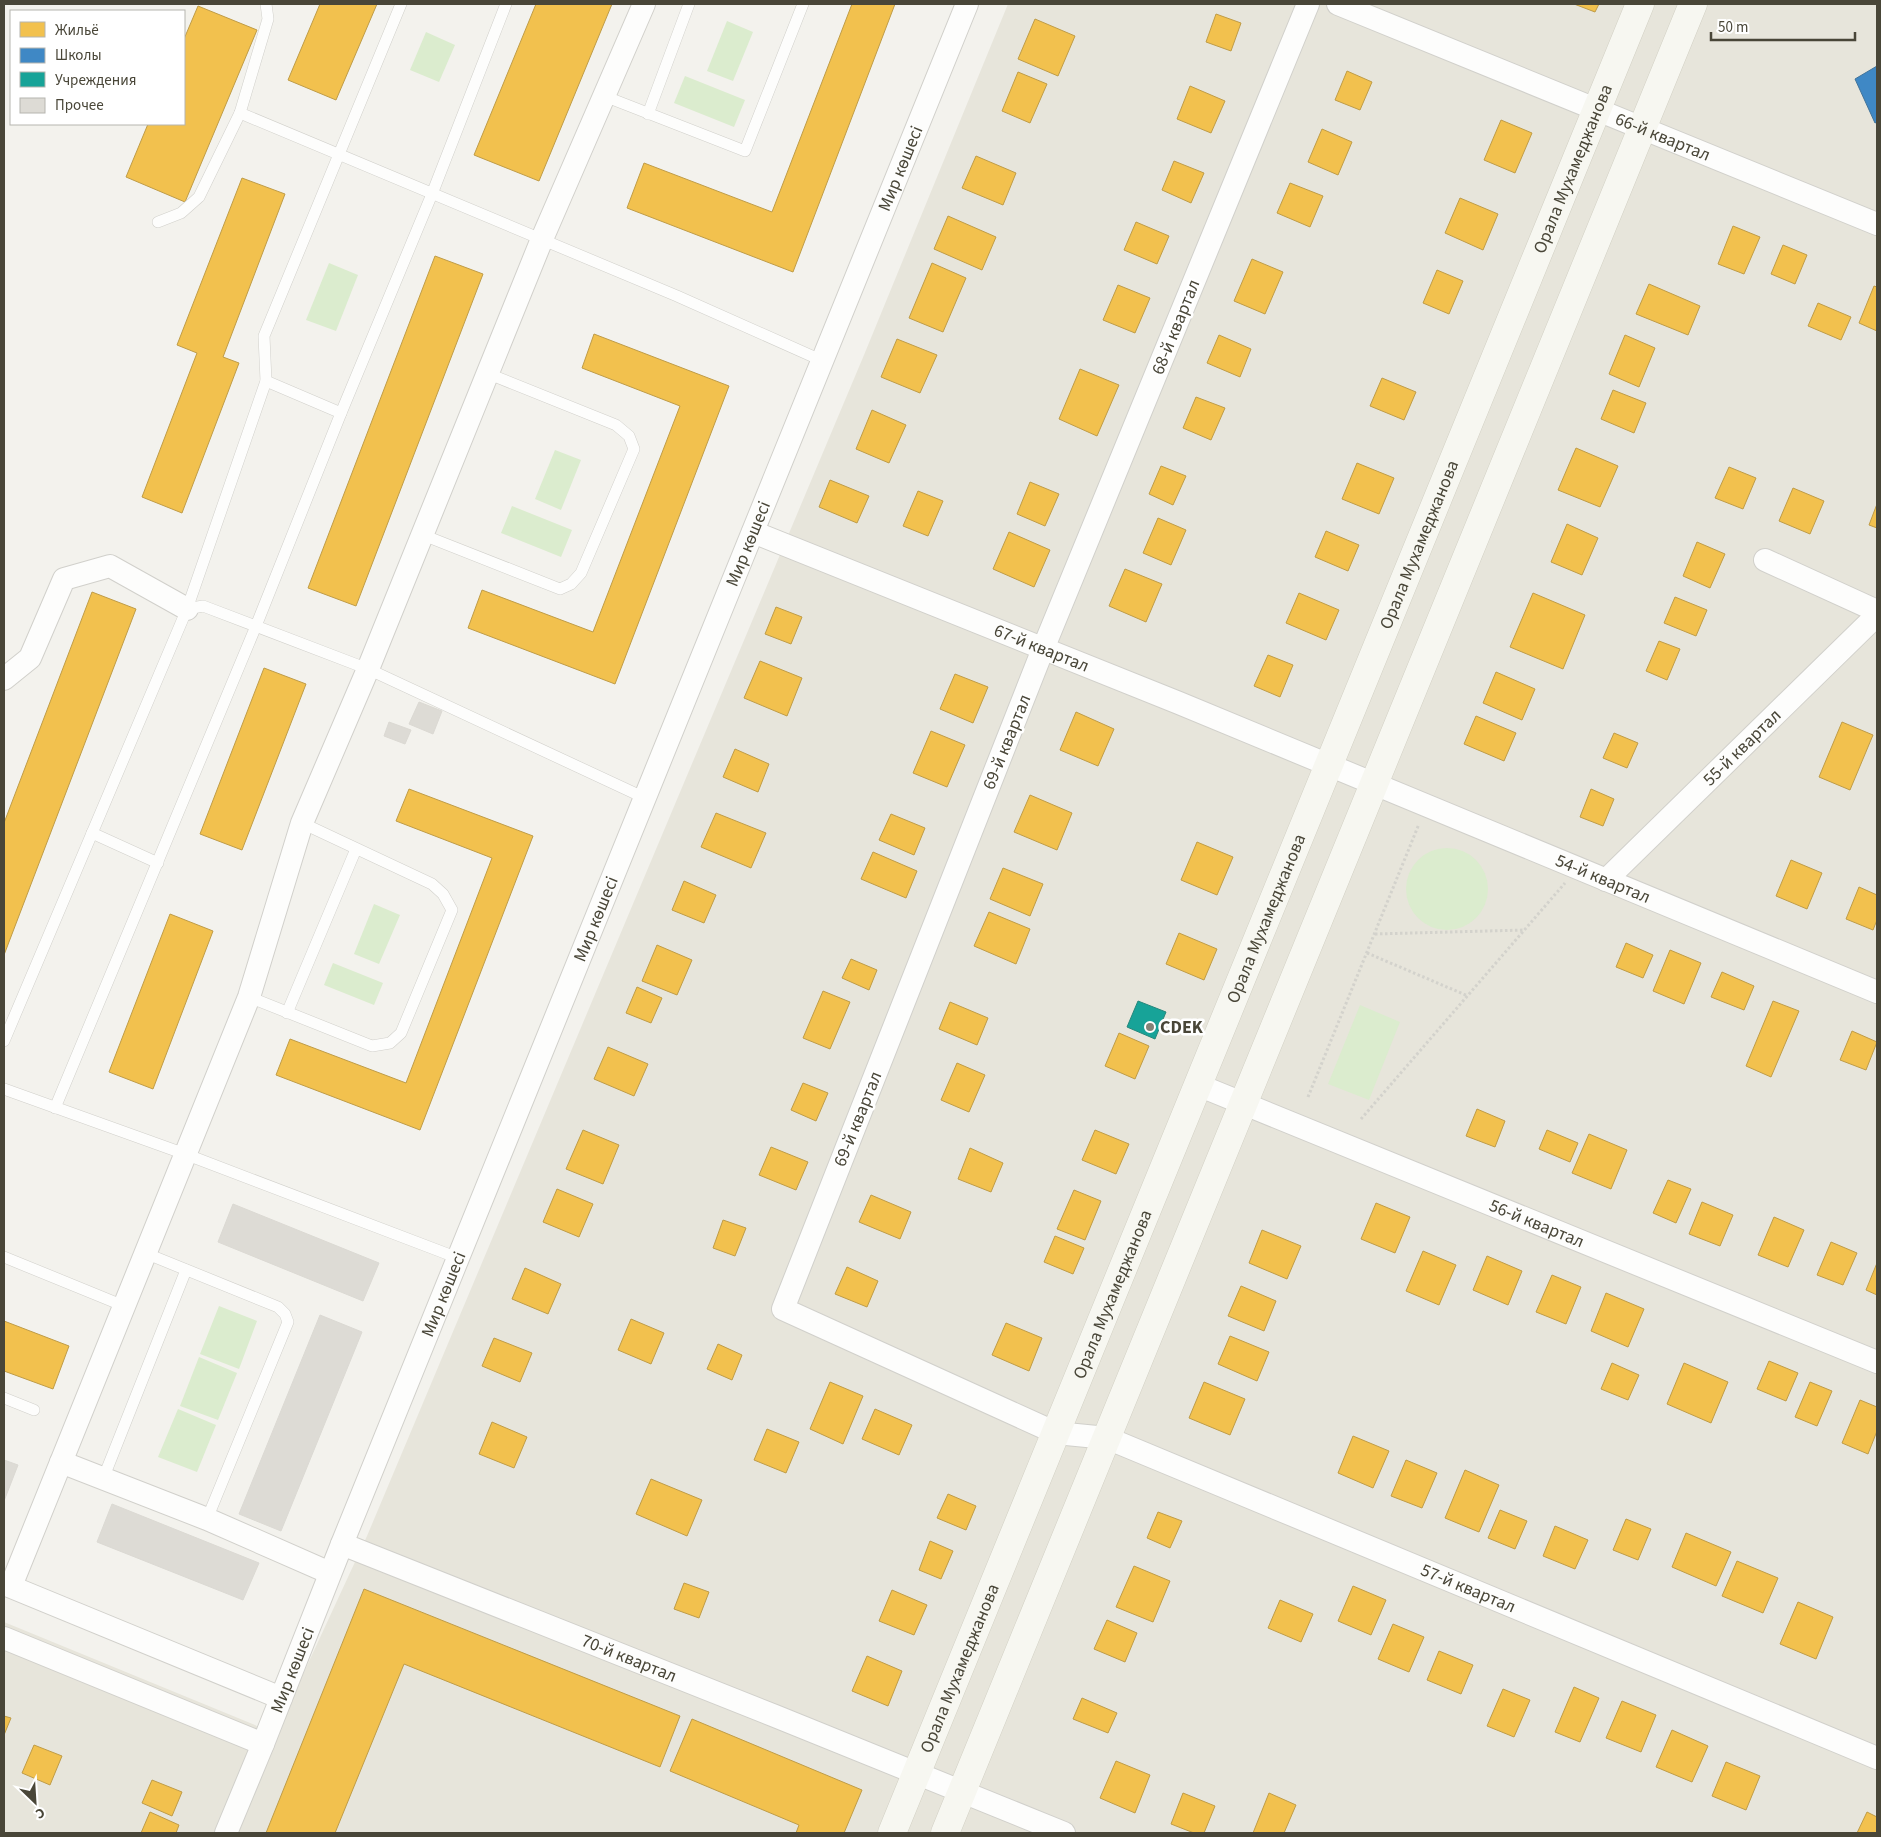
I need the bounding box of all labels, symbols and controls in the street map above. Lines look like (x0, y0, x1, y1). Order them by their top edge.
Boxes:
legend (10, 10, 185, 125)
scale bar (1711, 10, 1855, 42)
text: 50 m (1718, 17, 1748, 38)
text: Жильё (55, 20, 99, 41)
text: Школы (55, 45, 102, 66)
text: Учреждения (55, 70, 136, 91)
street label: Орала Мухамеджанова (1527, 80, 1618, 257)
text: Прочее (55, 95, 104, 116)
street label: 66-й квартал (1612, 106, 1714, 167)
street label: Мир көшесі (872, 122, 929, 215)
street label: 68-й квартал (1146, 276, 1206, 378)
street label: Орала Мухамеджанова (1373, 456, 1465, 633)
street label: Мир көшесі (719, 497, 777, 590)
street label: 67-й квартал (990, 617, 1093, 678)
street label: 69-й квартал (977, 691, 1037, 793)
street label: 55-й квартал (1697, 703, 1787, 791)
street label: Орала Мухамеджанова (1220, 830, 1312, 1007)
street label: 54-й квартал (1552, 848, 1654, 909)
street label: Мир көшесі (567, 872, 624, 965)
place label: CDEK (1160, 1015, 1204, 1040)
marker: CDEK (1144, 1021, 1156, 1033)
street label: 69-й квартал (828, 1068, 888, 1170)
street label: 56-й квартал (1486, 1193, 1588, 1254)
street label: Орала Мухамеджанова (1067, 1206, 1158, 1383)
street label: Мир көшесі (415, 1248, 472, 1341)
street label: 57-й квартал (1417, 1557, 1520, 1619)
street label: Орала Мухамеджанова (914, 1580, 1005, 1757)
street label: Мир көшесі (264, 1623, 320, 1717)
street label: 70-й квартал (578, 1628, 681, 1688)
north arrow (10, 1777, 60, 1827)
text: С (32, 1802, 48, 1824)

